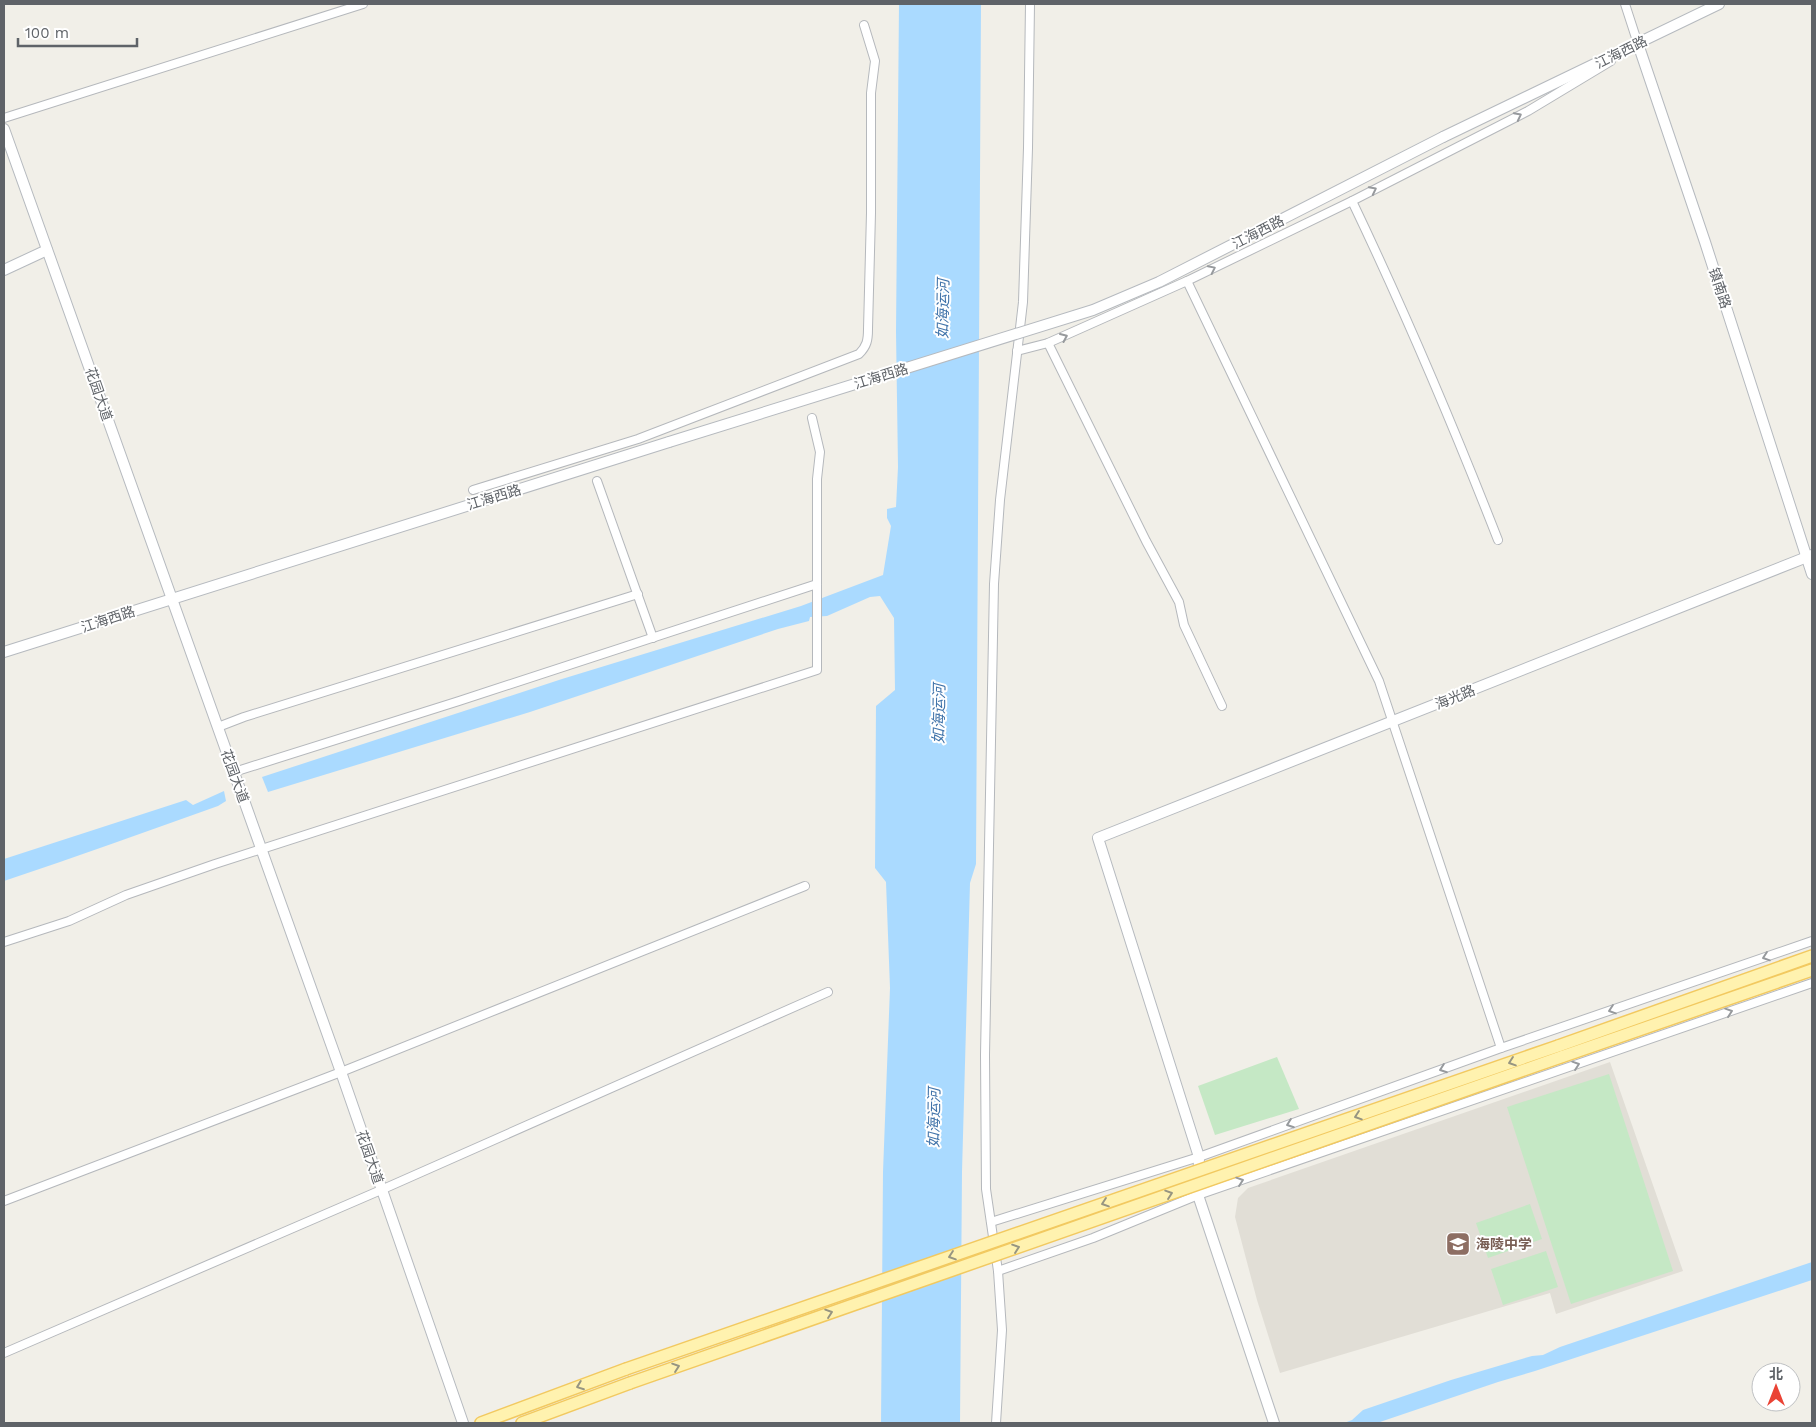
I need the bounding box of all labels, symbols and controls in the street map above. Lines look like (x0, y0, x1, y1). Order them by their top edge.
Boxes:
scale bar (18, 15, 136, 47)
text: 100 m (25, 24, 69, 42)
street label: 江海西路 (1592, 33, 1650, 71)
one-way arrow (1513, 112, 1522, 122)
one-way arrow (1368, 186, 1377, 196)
street label: 江海西路 (1229, 212, 1287, 252)
one-way arrow (1206, 266, 1215, 276)
street label: 镇南路 (1706, 266, 1734, 310)
water label: 如海运河 (933, 276, 953, 339)
one-way arrow (1059, 332, 1068, 343)
street label: 江海西路 (852, 360, 910, 392)
street label: 花园大道 (82, 365, 116, 423)
street label: 江海西路 (465, 481, 523, 513)
street label: 江海西路 (79, 603, 137, 635)
water label: 如海运河 (929, 681, 949, 744)
street label: 海光路 (1433, 682, 1477, 712)
street label: 花园大道 (218, 747, 252, 805)
one-way arrow (1762, 951, 1771, 961)
one-way arrow (1609, 1004, 1617, 1014)
one-way arrow (1725, 1008, 1733, 1018)
one-way arrow (1508, 1057, 1516, 1067)
one-way arrow (1571, 1061, 1580, 1071)
one-way arrow (1439, 1063, 1447, 1073)
water label: 如海运河 (924, 1085, 944, 1148)
one-way arrow (1354, 1110, 1363, 1120)
one-way arrow (1286, 1118, 1294, 1128)
street label: 花园大道 (353, 1128, 387, 1186)
one-way arrow (1235, 1177, 1244, 1187)
one-way arrow (1164, 1190, 1173, 1200)
one-way arrow (1102, 1197, 1110, 1207)
school or university icon: 海陵中学 (1445, 1231, 1471, 1257)
place label: 海陵中学 (1476, 1236, 1532, 1252)
one-way arrow (1011, 1244, 1019, 1254)
one-way arrow (948, 1250, 957, 1260)
one-way arrow (824, 1309, 833, 1319)
north arrow (1751, 1362, 1801, 1412)
one-way arrow (671, 1363, 680, 1373)
text: 北 (1769, 1366, 1783, 1382)
one-way arrow (577, 1380, 585, 1390)

